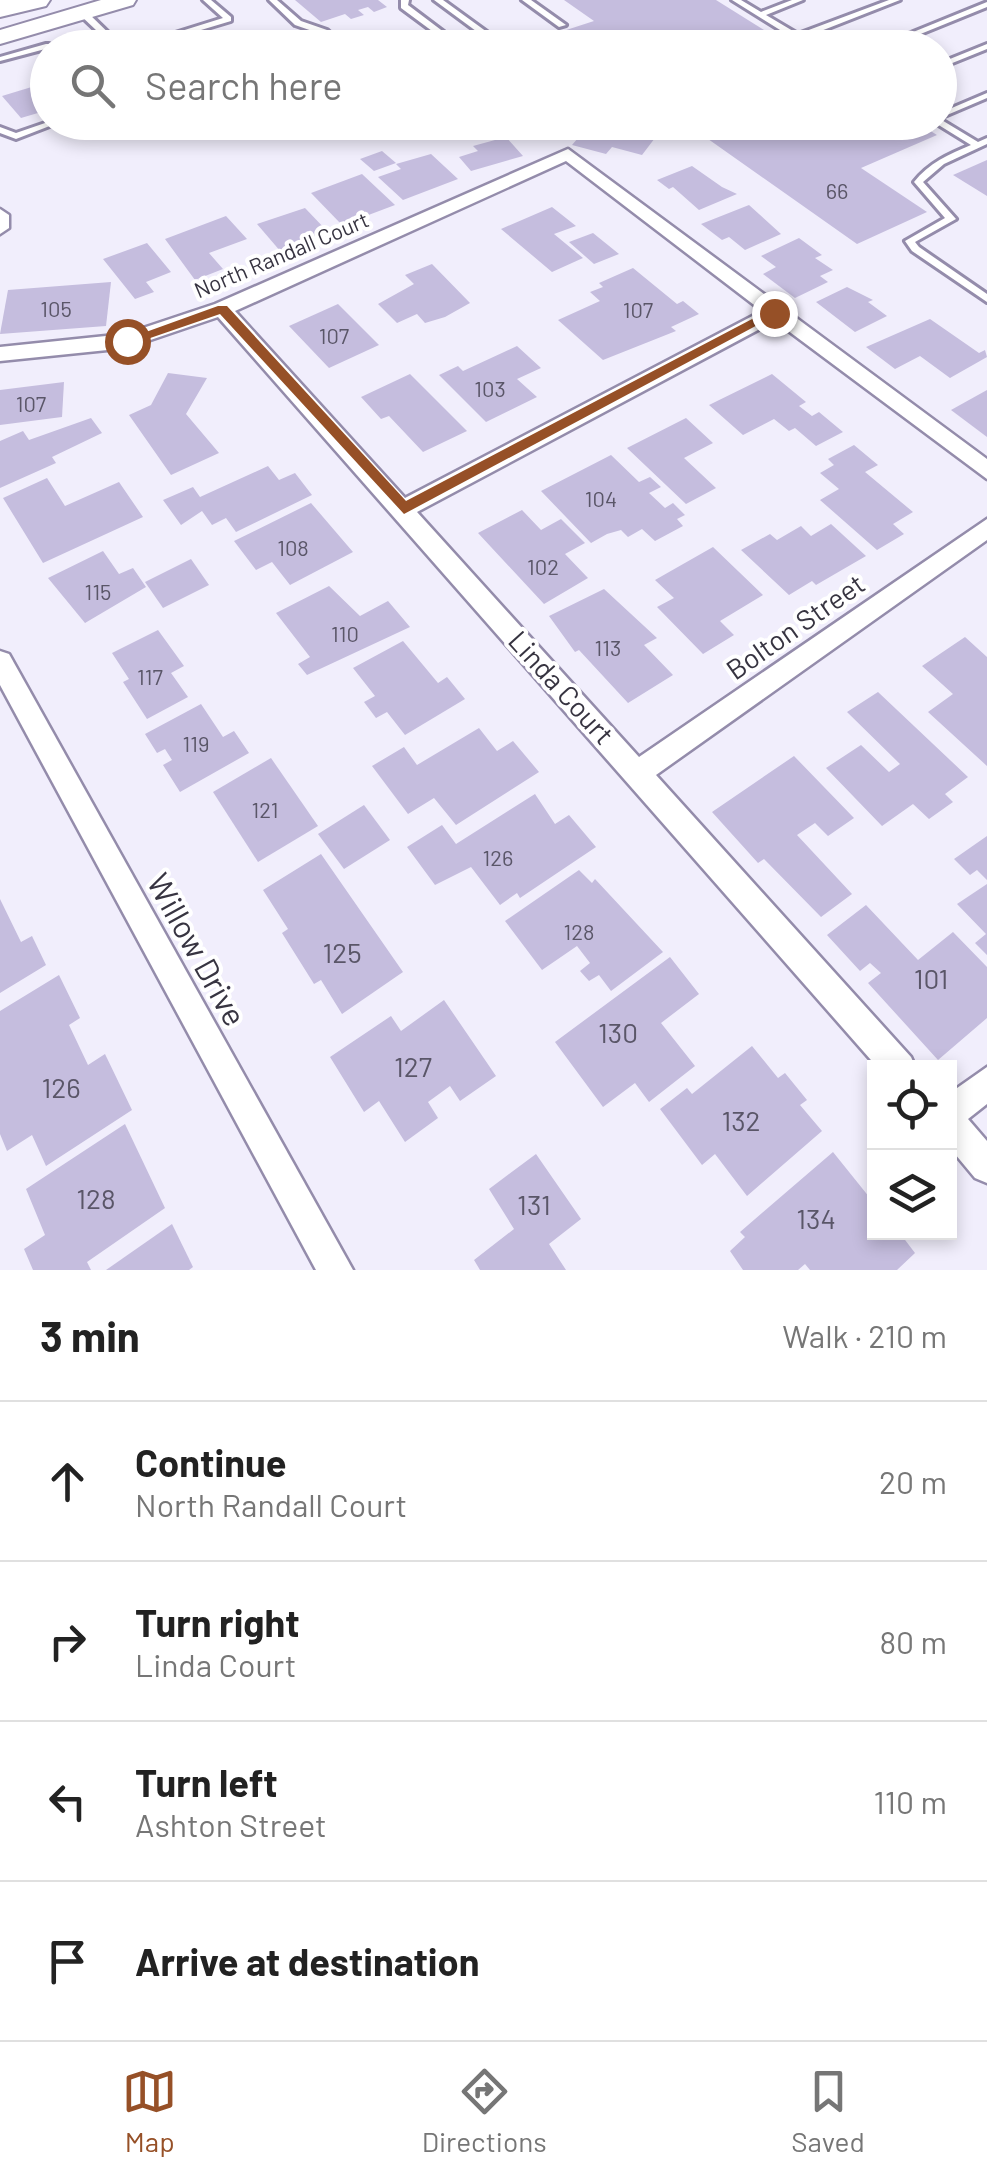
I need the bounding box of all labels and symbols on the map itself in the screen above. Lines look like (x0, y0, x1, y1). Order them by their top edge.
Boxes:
house number: 66 (826, 177, 848, 203)
street label: North Randall Court (190, 205, 372, 303)
route end (752, 291, 798, 337)
house number: 105 (40, 295, 72, 321)
house number: 107 (623, 296, 653, 322)
route start (105, 319, 151, 365)
house number: 107 (319, 322, 349, 348)
house number: 103 (474, 375, 506, 401)
house number: 107 (16, 390, 46, 416)
house number: 104 (585, 485, 617, 511)
house number: 108 (277, 534, 309, 560)
house number: 102 (527, 553, 559, 579)
street label: Bolton Street (719, 566, 871, 686)
house number: 115 (85, 578, 111, 604)
house number: 110 (331, 620, 359, 646)
street label: Linda Court (502, 623, 622, 751)
house number: 113 (595, 634, 621, 660)
house number: 117 (137, 663, 163, 689)
house number: 119 (183, 730, 209, 756)
house number: 121 (252, 796, 278, 822)
house number: 126 (483, 844, 513, 870)
street label: Willow Drive (141, 866, 255, 1032)
house number: 128 (564, 918, 594, 944)
house number: 125 (322, 935, 362, 969)
house number: 101 (914, 961, 948, 995)
house number: 130 (598, 1015, 638, 1049)
house number: 127 (394, 1049, 432, 1083)
house number: 126 (41, 1070, 81, 1104)
house number: 132 (721, 1103, 761, 1137)
house number: 128 (76, 1181, 116, 1215)
house number: 131 (517, 1187, 551, 1221)
house number: 134 (796, 1201, 836, 1235)

